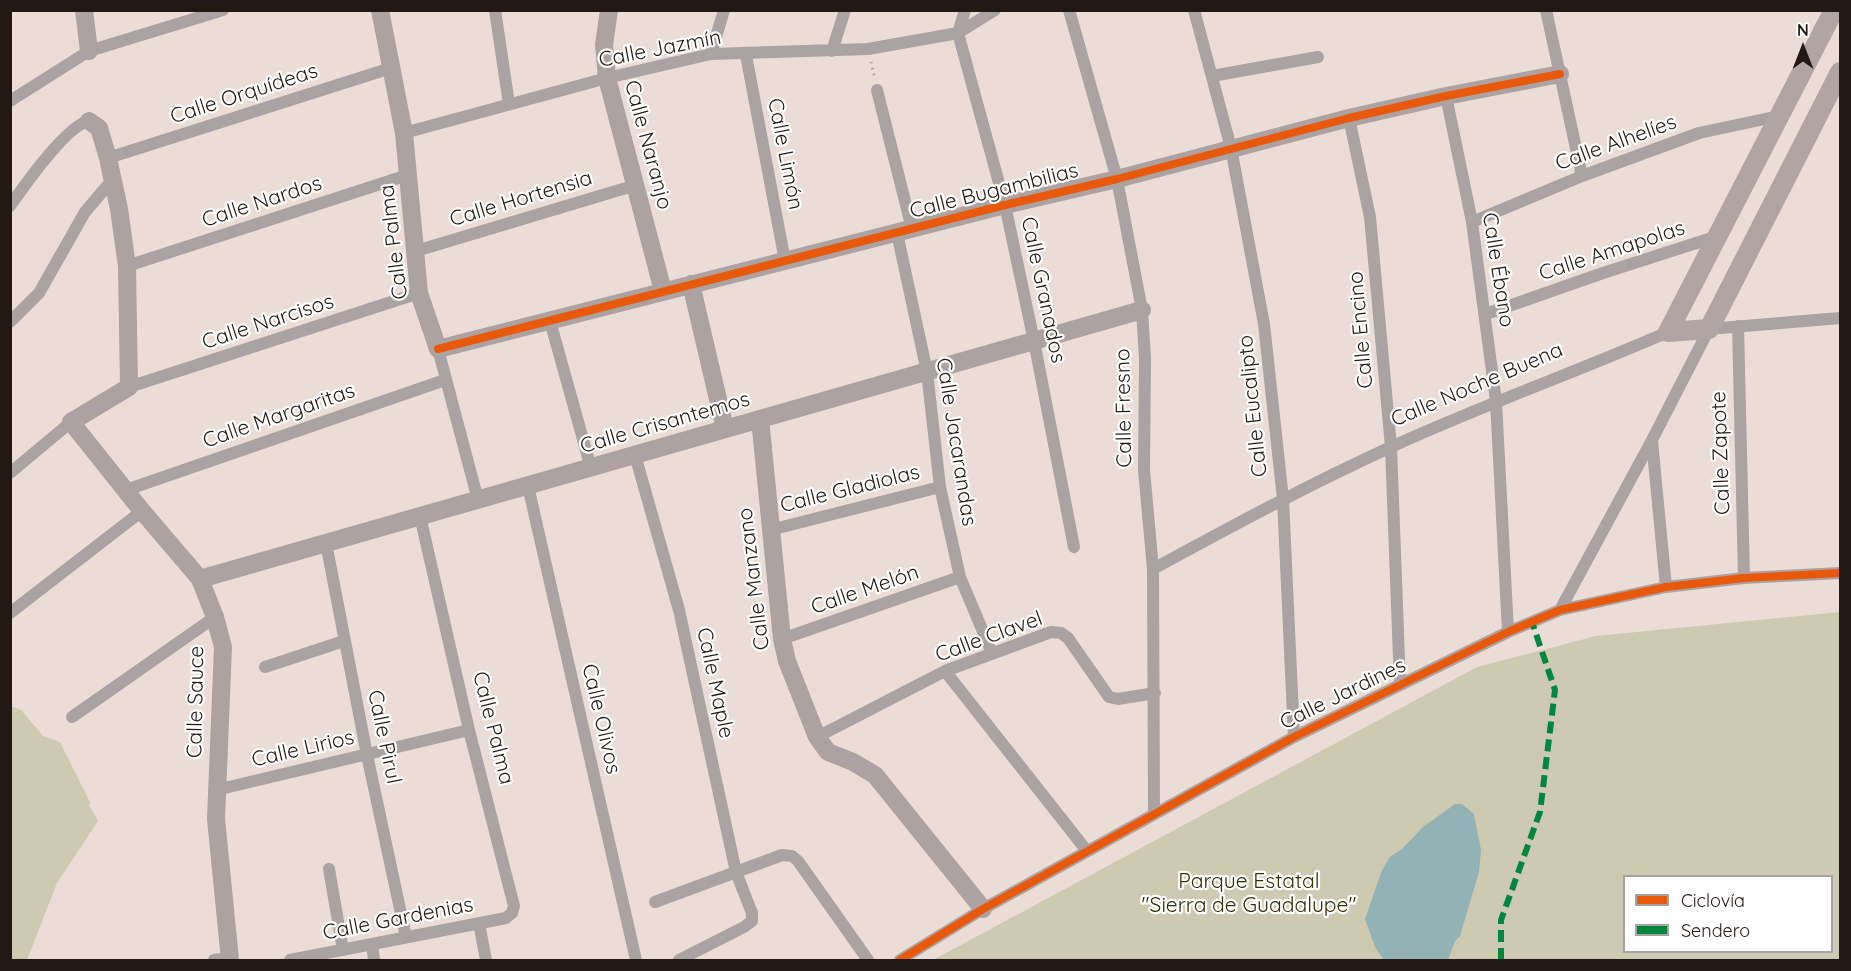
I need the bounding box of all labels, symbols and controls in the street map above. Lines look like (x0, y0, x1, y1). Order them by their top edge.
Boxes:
north arrow (1773, 18, 1833, 78)
text: N (1797, 20, 1809, 40)
street label: Calle Jazmín (597, 25, 723, 73)
street label: Calle Orquídeas (167, 58, 321, 130)
street label: Calle Naranjo (619, 78, 677, 212)
street label: Calle Limón (762, 96, 808, 212)
street label: Calle Alhelíes (1552, 109, 1680, 177)
street label: Calle Bugambilias (907, 158, 1081, 224)
street label: Calle Hortensia (447, 165, 595, 233)
street label: Calle Nardos (199, 171, 325, 233)
street label: Calle Palma (374, 183, 414, 301)
street label: Calle Ébano (1477, 211, 1519, 329)
street label: Calle Granados (1015, 215, 1071, 365)
street label: Calle Amapolas (1536, 216, 1688, 286)
street label: Calle Encino (1343, 270, 1379, 390)
street label: Calle Narcisos (199, 289, 337, 355)
street label: Calle Eucalipto (1233, 334, 1273, 478)
street label: Calle Noche Buena (1387, 337, 1567, 433)
street label: Calle Fresno (1110, 348, 1138, 468)
street label: Calle Jacarandas (930, 356, 982, 528)
street label: Calle Margaritas (200, 378, 358, 454)
street label: Calle Crisantemos (577, 387, 753, 459)
street label: Calle Zapote (1706, 391, 1736, 515)
street label: Calle Gladiolas (778, 459, 922, 519)
street label: Calle Manzano (733, 506, 775, 652)
street label: Calle Melón (808, 560, 922, 620)
street label: Calle Clavel (932, 606, 1046, 668)
street label: Calle Maple (691, 625, 739, 741)
street label: Calle Sauce (182, 646, 210, 758)
street label: Calle Jardines (1276, 653, 1410, 735)
street label: Calle Olivos (576, 661, 626, 777)
street label: Calle Palma (467, 669, 519, 787)
street label: Calle Pirul (362, 688, 406, 786)
street label: Calle Lirios (249, 725, 357, 773)
park label: Parque Estatal "Sierra de Guadalupe" (1142, 869, 1356, 919)
legend (1623, 875, 1833, 953)
text: Ciclovía (1681, 889, 1745, 912)
street label: Calle Gardenias (321, 892, 475, 946)
text: Sendero (1681, 919, 1750, 942)

